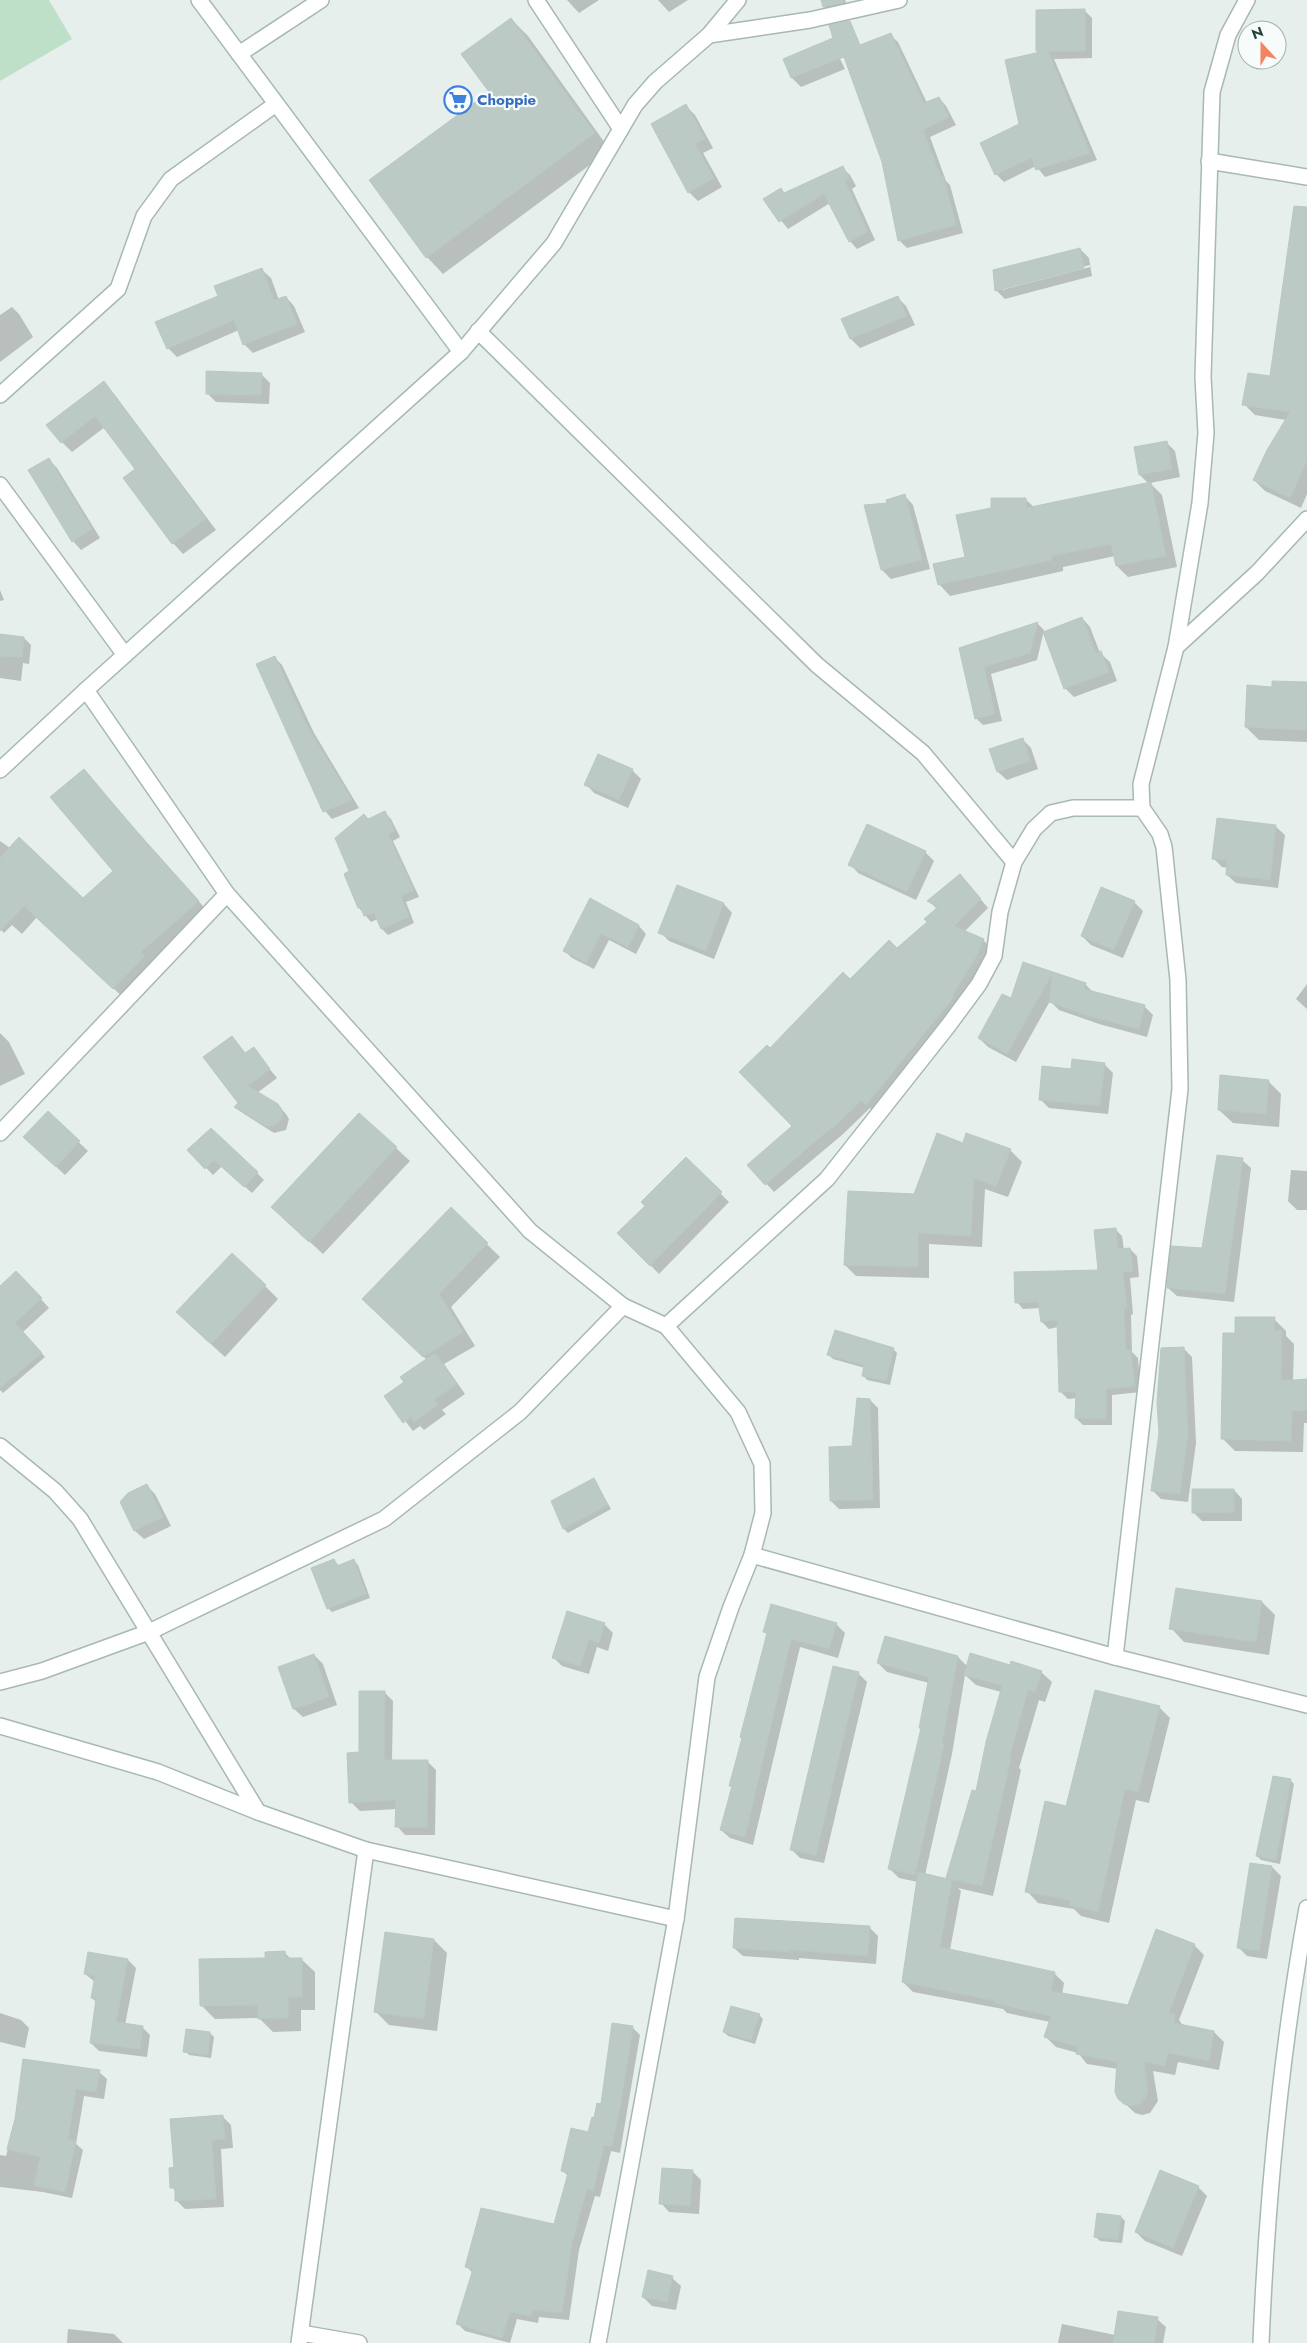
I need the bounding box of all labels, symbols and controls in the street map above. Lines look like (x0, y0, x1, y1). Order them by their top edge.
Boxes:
north arrow (1237, 20, 1287, 70)
text: N (1249, 22, 1266, 44)
supermarket icon: Choppie (443, 85, 473, 115)
place label: Choppie (477, 89, 537, 111)

